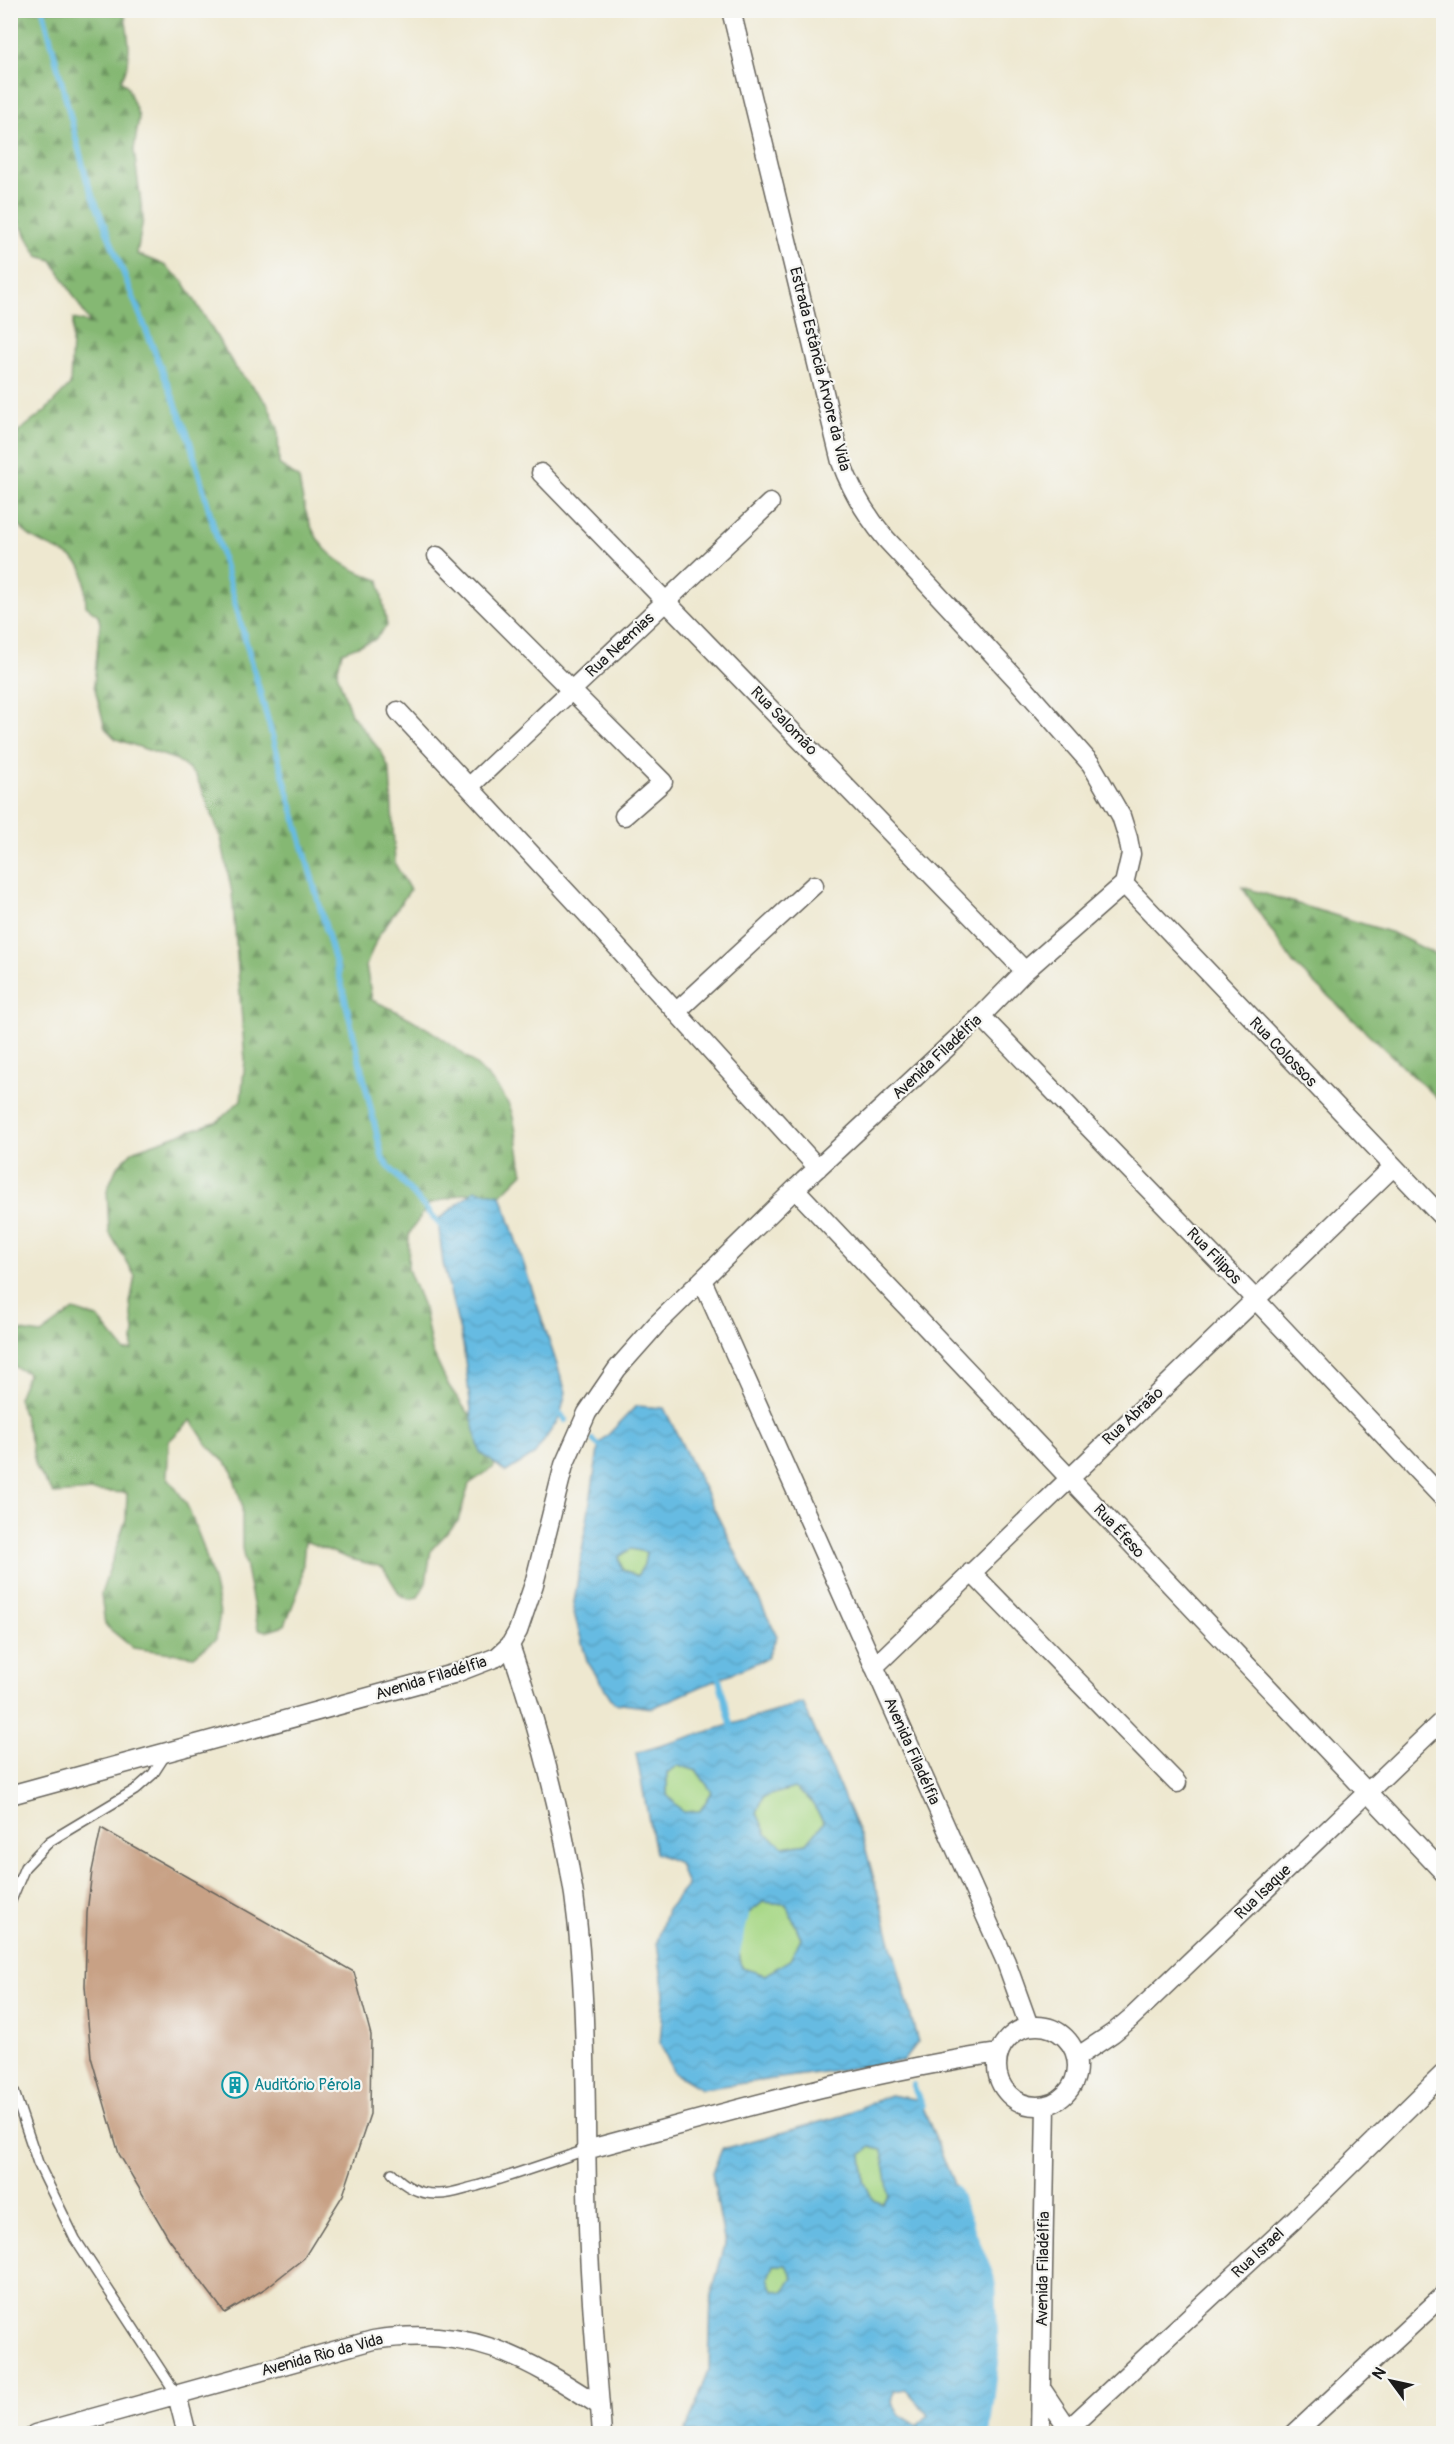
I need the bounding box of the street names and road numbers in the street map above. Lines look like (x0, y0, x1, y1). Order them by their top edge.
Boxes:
street label: Estrada Estância Árvore da Vida (785, 265, 855, 473)
street label: Rua Neemias (582, 608, 658, 682)
street label: Rua Salomão (746, 682, 822, 760)
street label: Avenida Filadélfia (888, 1010, 986, 1104)
street label: Rua Colossos (1245, 1013, 1321, 1091)
street label: Rua Filipos (1182, 1224, 1246, 1288)
street label: Rua Abraão (1098, 1382, 1168, 1449)
street label: Rua Éfeso (1089, 1500, 1149, 1562)
street label: Avenida Filadélfia (373, 1652, 489, 1704)
street label: Avenida Filadélfia (879, 1694, 945, 1808)
street label: Rua Isaque (1231, 1860, 1295, 1924)
street label: Avenida Filadélfia (1032, 2211, 1054, 2327)
street label: Rua Israel (1228, 2224, 1288, 2282)
street label: Avenida Rio da Vida (259, 2329, 385, 2381)

